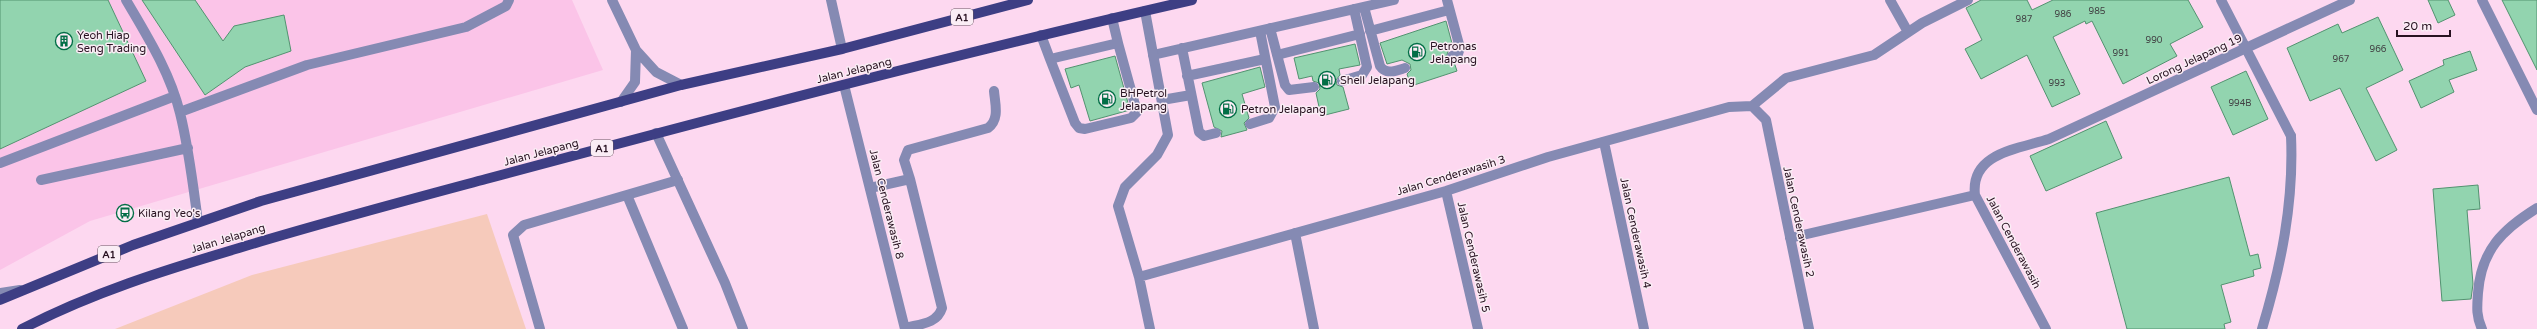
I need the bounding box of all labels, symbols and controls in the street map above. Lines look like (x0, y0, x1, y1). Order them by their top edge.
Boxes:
house number: 985 (2089, 6, 2106, 17)
road number: A1 (951, 9, 973, 25)
house number: 986 (2055, 9, 2072, 20)
scale bar (2397, 12, 2450, 38)
house number: 987 (2016, 14, 2033, 25)
text: 20 m (2403, 19, 2432, 33)
place label: Yeoh Hiap Seng Trading (77, 29, 146, 55)
building icon: Yeoh Hiap Seng Trading (54, 31, 74, 51)
street label: Lorong Jelapang 19 (2144, 32, 2244, 87)
house number: 990 (2146, 35, 2163, 46)
place label: Petronas Jelapang (1430, 40, 1477, 66)
fuel station icon: Petronas Jelapang (1407, 42, 1427, 62)
house number: 966 (2370, 44, 2387, 55)
house number: 991 (2113, 48, 2129, 59)
house number: 967 (2333, 54, 2350, 65)
street label: Jalan Jelapang (815, 55, 893, 86)
fuel station icon: Shell Jelapang (1317, 70, 1337, 90)
place label: Shell Jelapang (1340, 74, 1415, 87)
house number: 993 (2049, 78, 2065, 89)
place label: BHPetrol Jelapang (1120, 87, 1167, 113)
fuel station icon: BHPetrol Jelapang (1097, 89, 1117, 109)
house number: 994B (2228, 98, 2252, 109)
fuel station icon: Petron Jelapang (1218, 99, 1238, 119)
place label: Petron Jelapang (1241, 103, 1326, 116)
street label: Jalan Jelapang (502, 136, 580, 169)
road number: A1 (591, 140, 613, 156)
street label: Jalan Cenderawasih 8 (867, 148, 907, 261)
street label: Jalan Cenderawasih 3 (1395, 153, 1507, 198)
street label: Jalan Cenderawasih 2 (1780, 166, 1817, 279)
street label: Jalan Cenderawasih 4 (1617, 177, 1654, 290)
street label: Jalan Cenderawasih (1984, 194, 2044, 291)
street label: Jalan Cenderawasih 5 (1454, 201, 1493, 314)
bus stop icon: Kilang Yeo's (115, 203, 135, 223)
place label: Kilang Yeo's (138, 207, 200, 220)
street label: Jalan Jelapang (190, 221, 267, 256)
road number: A1 (98, 246, 120, 262)

